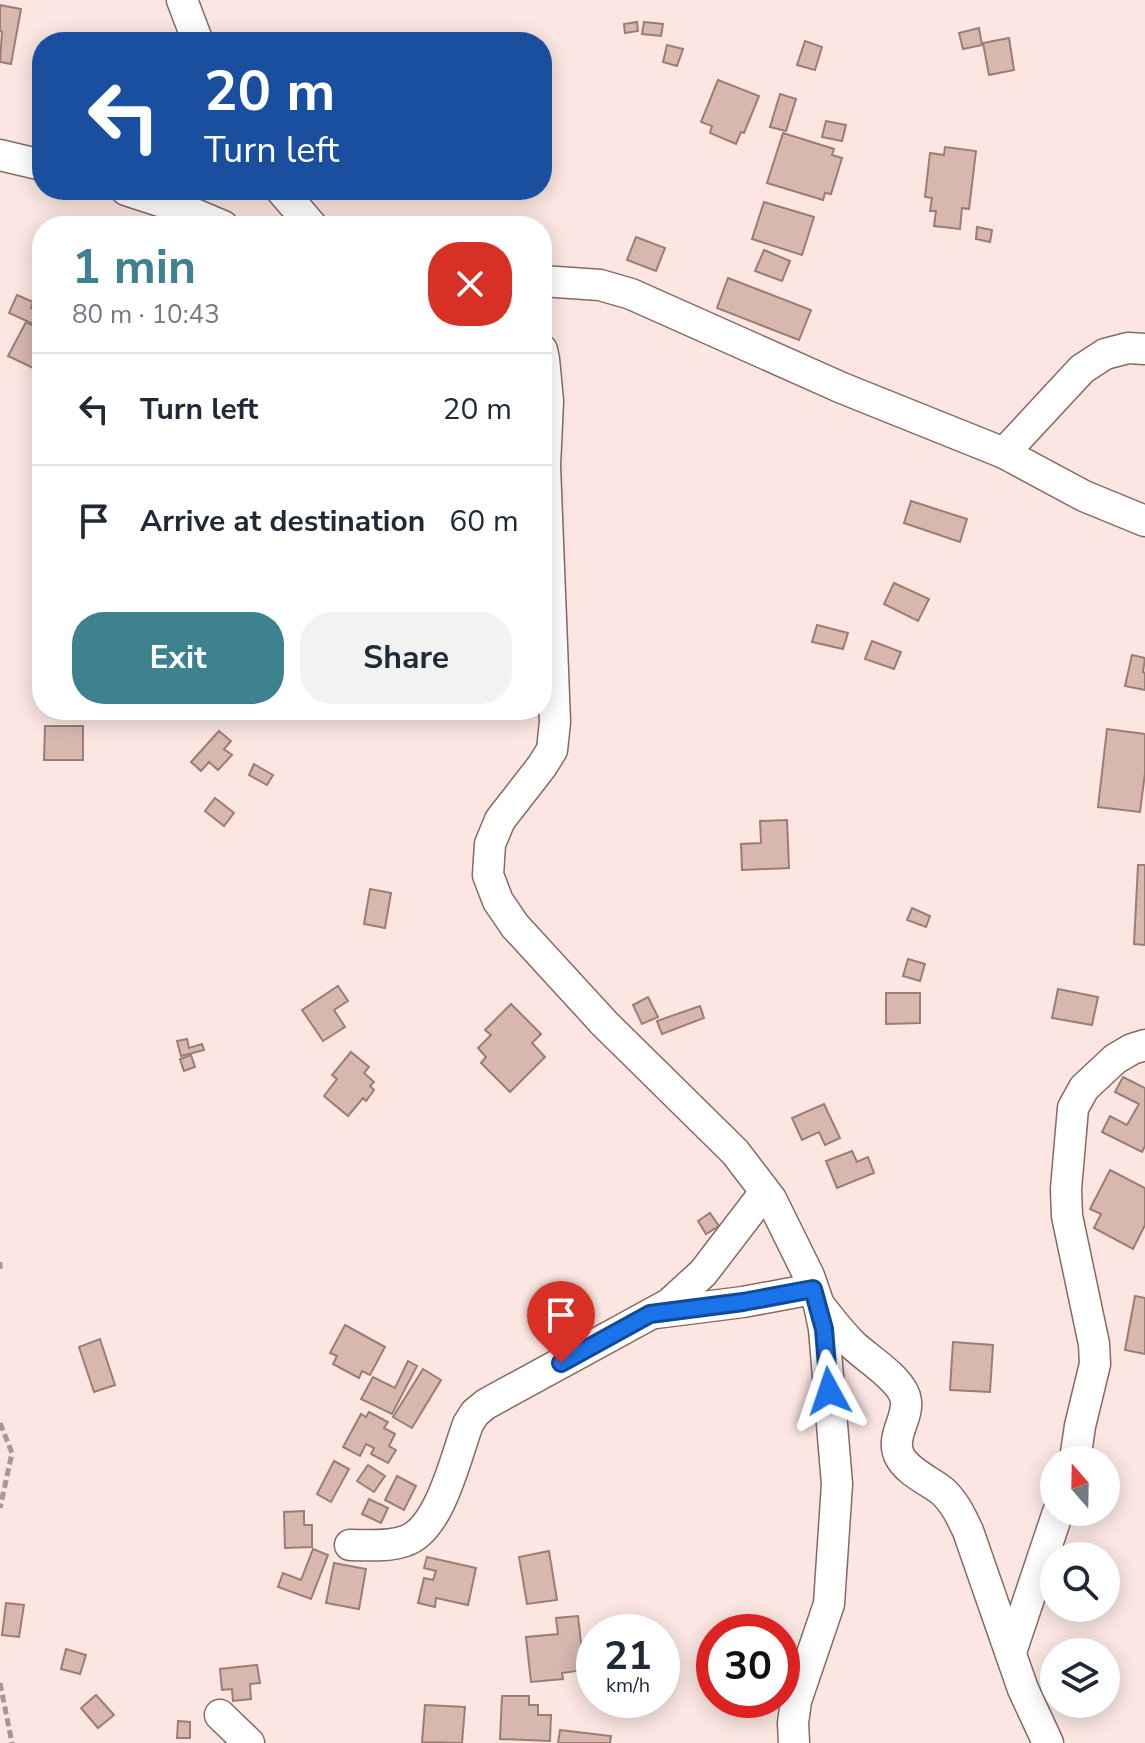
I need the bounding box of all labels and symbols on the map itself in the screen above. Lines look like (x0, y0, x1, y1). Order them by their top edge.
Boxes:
pin (527, 1281, 595, 1363)
position arrow (787, 1349, 871, 1433)
north arrow (1040, 1446, 1120, 1526)
speed limit sign: 30 (696, 1614, 800, 1718)

